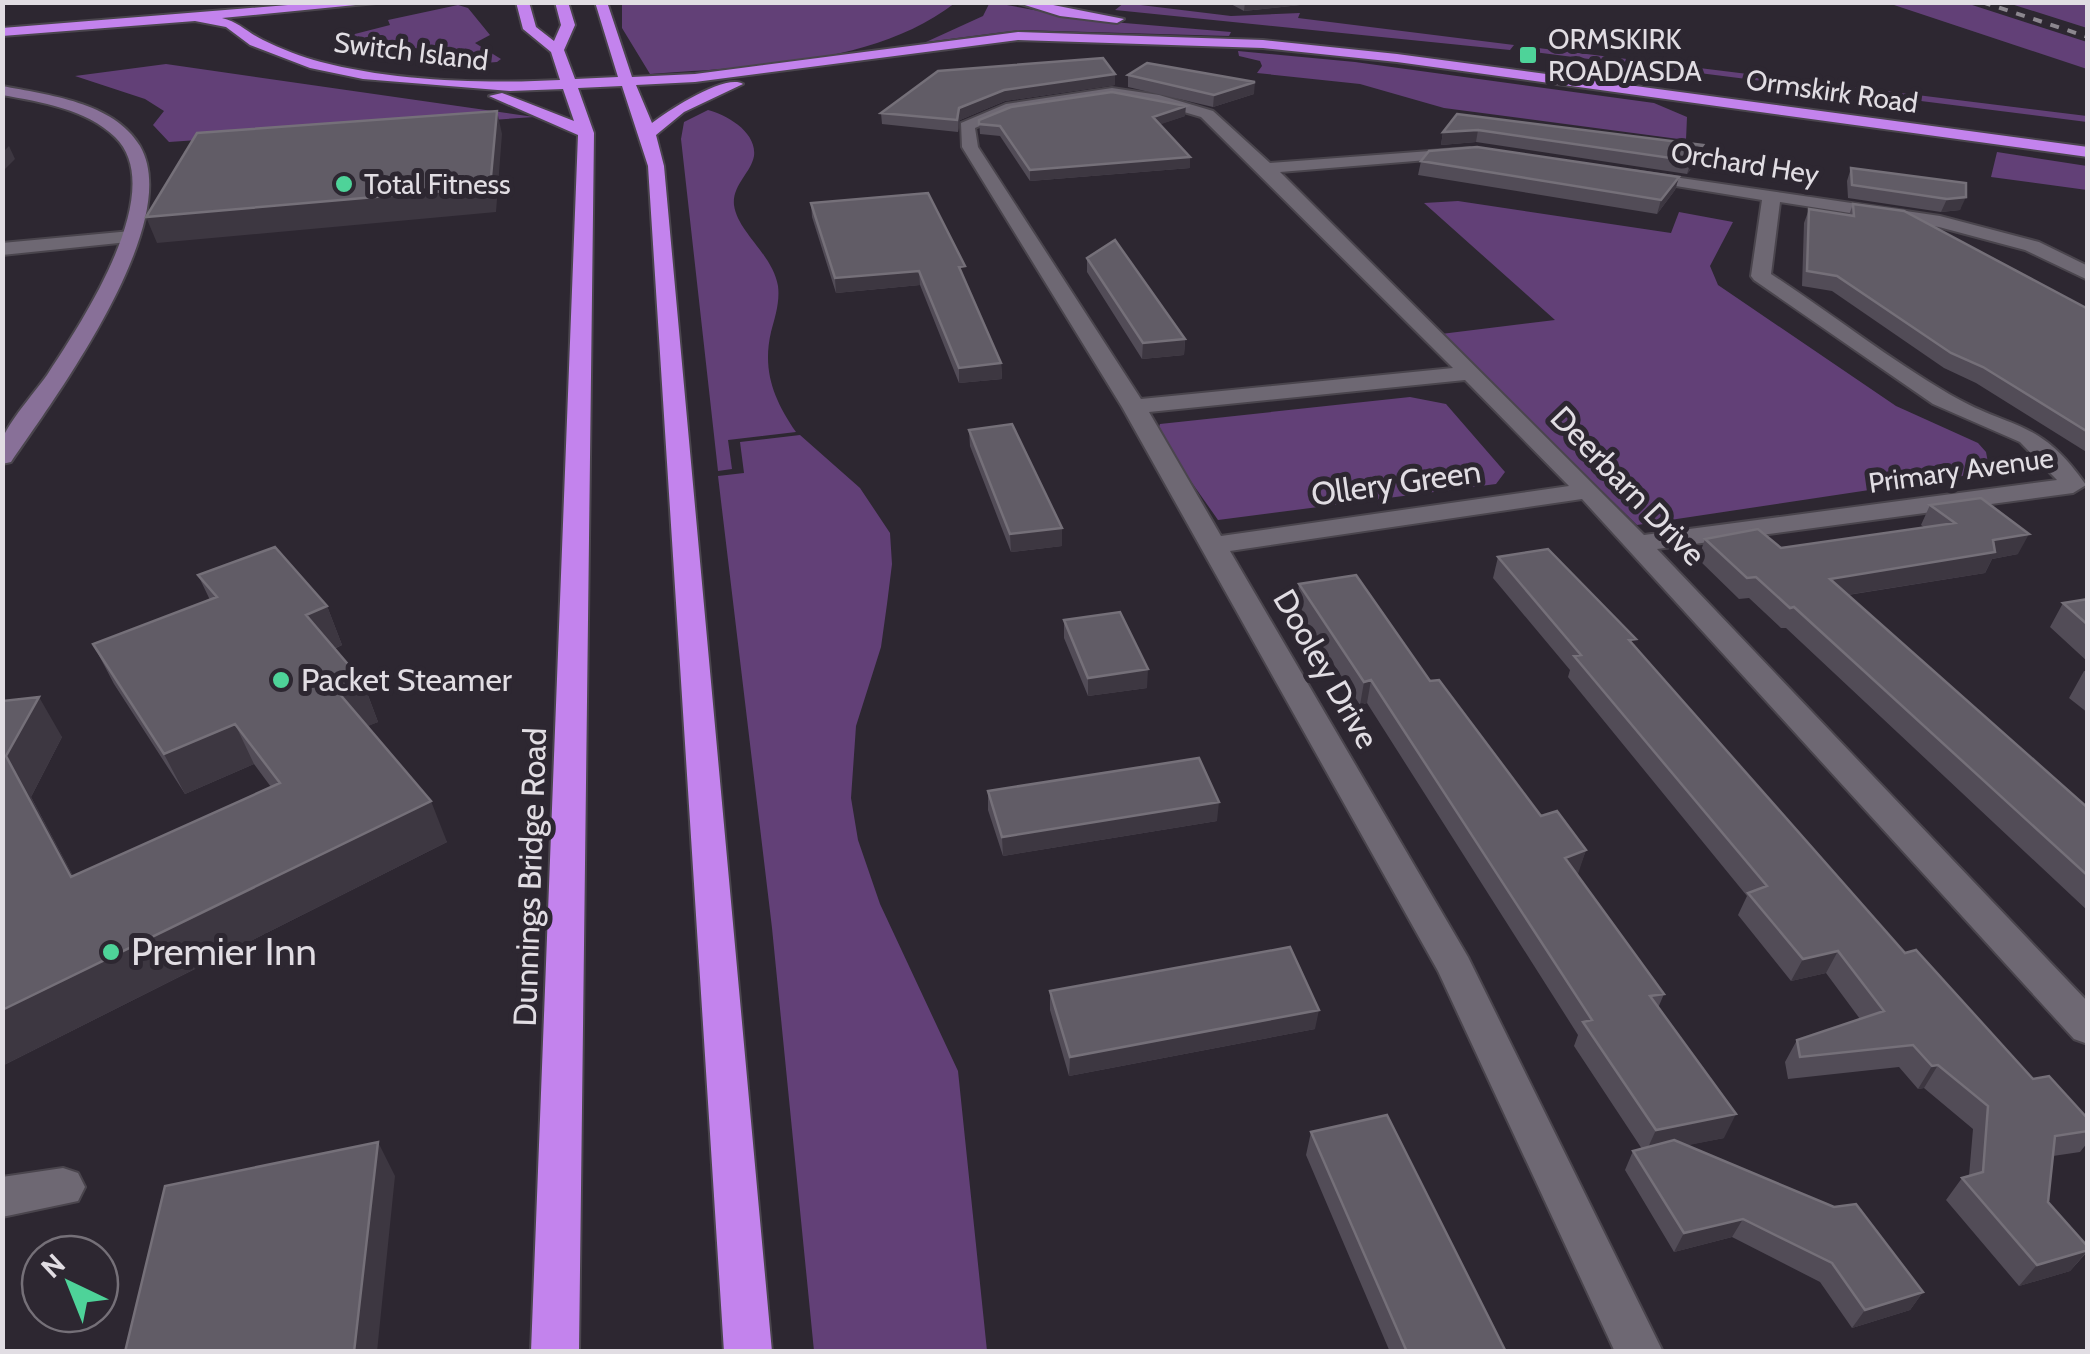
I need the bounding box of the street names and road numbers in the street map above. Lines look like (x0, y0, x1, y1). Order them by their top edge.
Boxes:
street label: Switch Island (332, 25, 490, 77)
street label: Ormskirk Road (1744, 62, 1920, 120)
street label: Orchard Hey (1669, 135, 1821, 191)
street label: Deerbarn Drive (1543, 398, 1714, 573)
street label: Primary Avenue (1866, 440, 2056, 500)
street label: Ollery Green (1309, 451, 1483, 514)
street label: Dooley Drive (1265, 582, 1388, 755)
street label: Dunnings Bridge Road (505, 727, 554, 1027)

